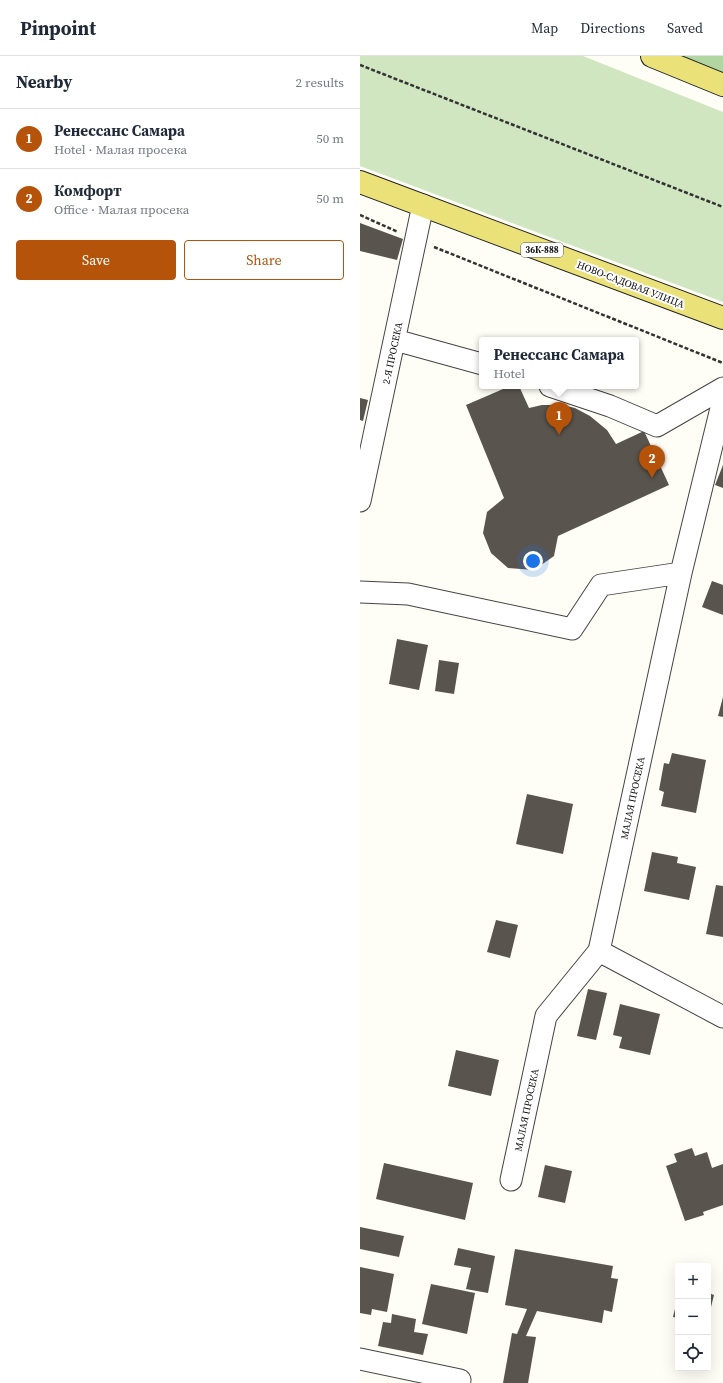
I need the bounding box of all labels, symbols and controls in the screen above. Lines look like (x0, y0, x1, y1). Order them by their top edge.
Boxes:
text: Pinpoint (20, 15, 96, 41)
text: Map (531, 18, 558, 38)
text: Directions (580, 18, 645, 38)
text: Saved (667, 18, 703, 38)
text: Nearby (16, 70, 72, 94)
text: 2 results (296, 74, 344, 91)
text: Ренессанс Самара (54, 120, 185, 141)
text: 1 (25, 130, 33, 147)
text: 50 m (316, 130, 344, 147)
text: Hotel · Малая просека (54, 141, 187, 158)
text: Комфорт (54, 180, 122, 201)
text: 2 (25, 190, 33, 207)
text: 50 m (316, 190, 344, 207)
text: Office · Малая просека (54, 201, 189, 218)
button: Save (16, 240, 176, 280)
button: Share (184, 240, 344, 280)
road number: 36К-888 (521, 243, 563, 257)
street label: НОВО-САДОВАЯ УЛИЦА (575, 258, 687, 311)
street label: 2-Я ПРОСЕКА (380, 321, 405, 385)
popup (479, 337, 639, 389)
text: Ренессанс Самара (494, 344, 624, 365)
text: Hotel (494, 365, 525, 382)
pin: 1 (546, 402, 572, 435)
pin: 2 (639, 445, 665, 478)
your location (523, 551, 543, 571)
street label: МАЛАЯ ПРОСЕКА (617, 755, 648, 841)
street label: МАЛАЯ ПРОСЕКА (511, 1067, 542, 1153)
map controls (675, 1263, 711, 1371)
button: + (675, 1263, 711, 1299)
button: − (675, 1299, 711, 1335)
button: locate (675, 1335, 711, 1371)

